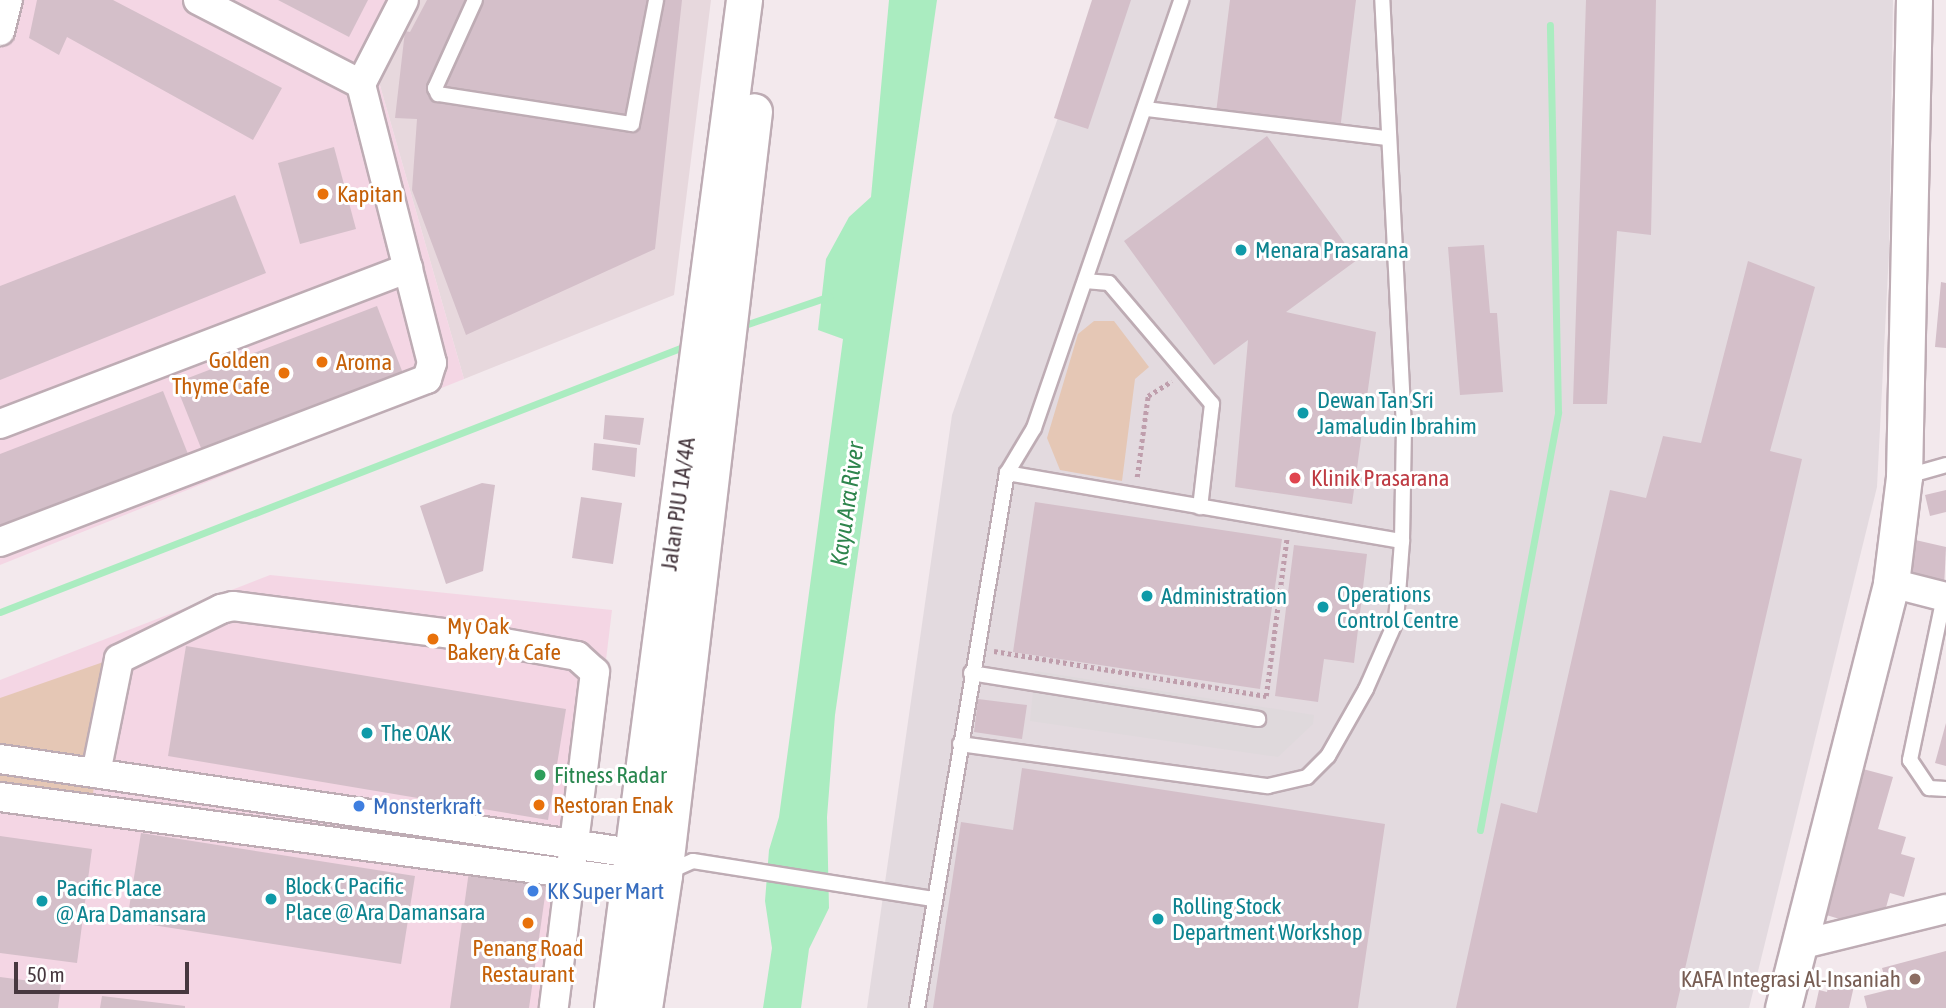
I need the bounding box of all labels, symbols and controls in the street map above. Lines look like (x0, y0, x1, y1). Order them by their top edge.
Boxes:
place label: Kapitan (337, 180, 403, 208)
marker: Kapitan (315, 186, 331, 202)
place label: Menara Prasarana (1255, 236, 1409, 264)
marker: Menara Prasarana (1233, 242, 1249, 258)
place label: Golden Thyme Cafe (172, 346, 270, 400)
place label: Aroma (336, 348, 392, 376)
marker: Aroma (314, 354, 330, 370)
marker: Golden Thyme Cafe (276, 365, 292, 381)
place label: Dewan Tan Sri Jamaludin Ibrahim (1317, 386, 1477, 440)
marker: Dewan Tan Sri Jamaludin Ibrahim (1295, 405, 1311, 421)
street label: Jalan PJU 1A/4A (655, 436, 701, 572)
water label: Kayu Ara River (824, 440, 870, 568)
place label: Klinik Prasarana (1311, 464, 1449, 492)
marker: Klinik Prasarana (1285, 468, 1305, 488)
place label: Operations Control Centre (1337, 580, 1459, 634)
place label: Administration (1161, 582, 1287, 610)
marker: Administration (1139, 588, 1155, 604)
marker: Operations Control Centre (1315, 599, 1331, 615)
place label: My Oak Bakery & Cafe (447, 612, 561, 666)
marker: My Oak Bakery & Cafe (425, 631, 441, 647)
place label: The OAK (381, 719, 451, 747)
marker: The OAK (359, 725, 375, 741)
place label: Fitness Radar (554, 761, 667, 789)
marker: Fitness Radar (532, 767, 548, 783)
place label: Restoran Enak (553, 791, 673, 819)
place label: Monsterkraft (373, 792, 482, 820)
marker: Restoran Enak (531, 797, 547, 813)
marker: Monsterkraft (351, 798, 367, 814)
place label: Block C Pacific Place @ Ara Damansara (285, 872, 486, 926)
place label: Pacific Place @ Ara Damansara (56, 874, 206, 928)
place label: KK Super Mart (547, 877, 664, 905)
marker: KK Super Mart (525, 883, 541, 899)
marker: Block C Pacific Place @ Ara Damansara (263, 891, 279, 907)
place label: Rolling Stock Department Workshop (1172, 892, 1363, 946)
marker: Pacific Place @ Ara Damansara (34, 893, 50, 909)
marker: Rolling Stock Department Workshop (1150, 911, 1166, 927)
marker: Penang Road Restaurant (520, 915, 536, 931)
place label: Penang Road Restaurant (472, 934, 584, 988)
scale bar (18, 948, 192, 992)
text: 50 m (27, 962, 65, 986)
place label: KAFA Integrasi Al-Insaniah (1681, 965, 1901, 993)
marker: KAFA Integrasi Al-Insaniah (1907, 971, 1923, 987)

